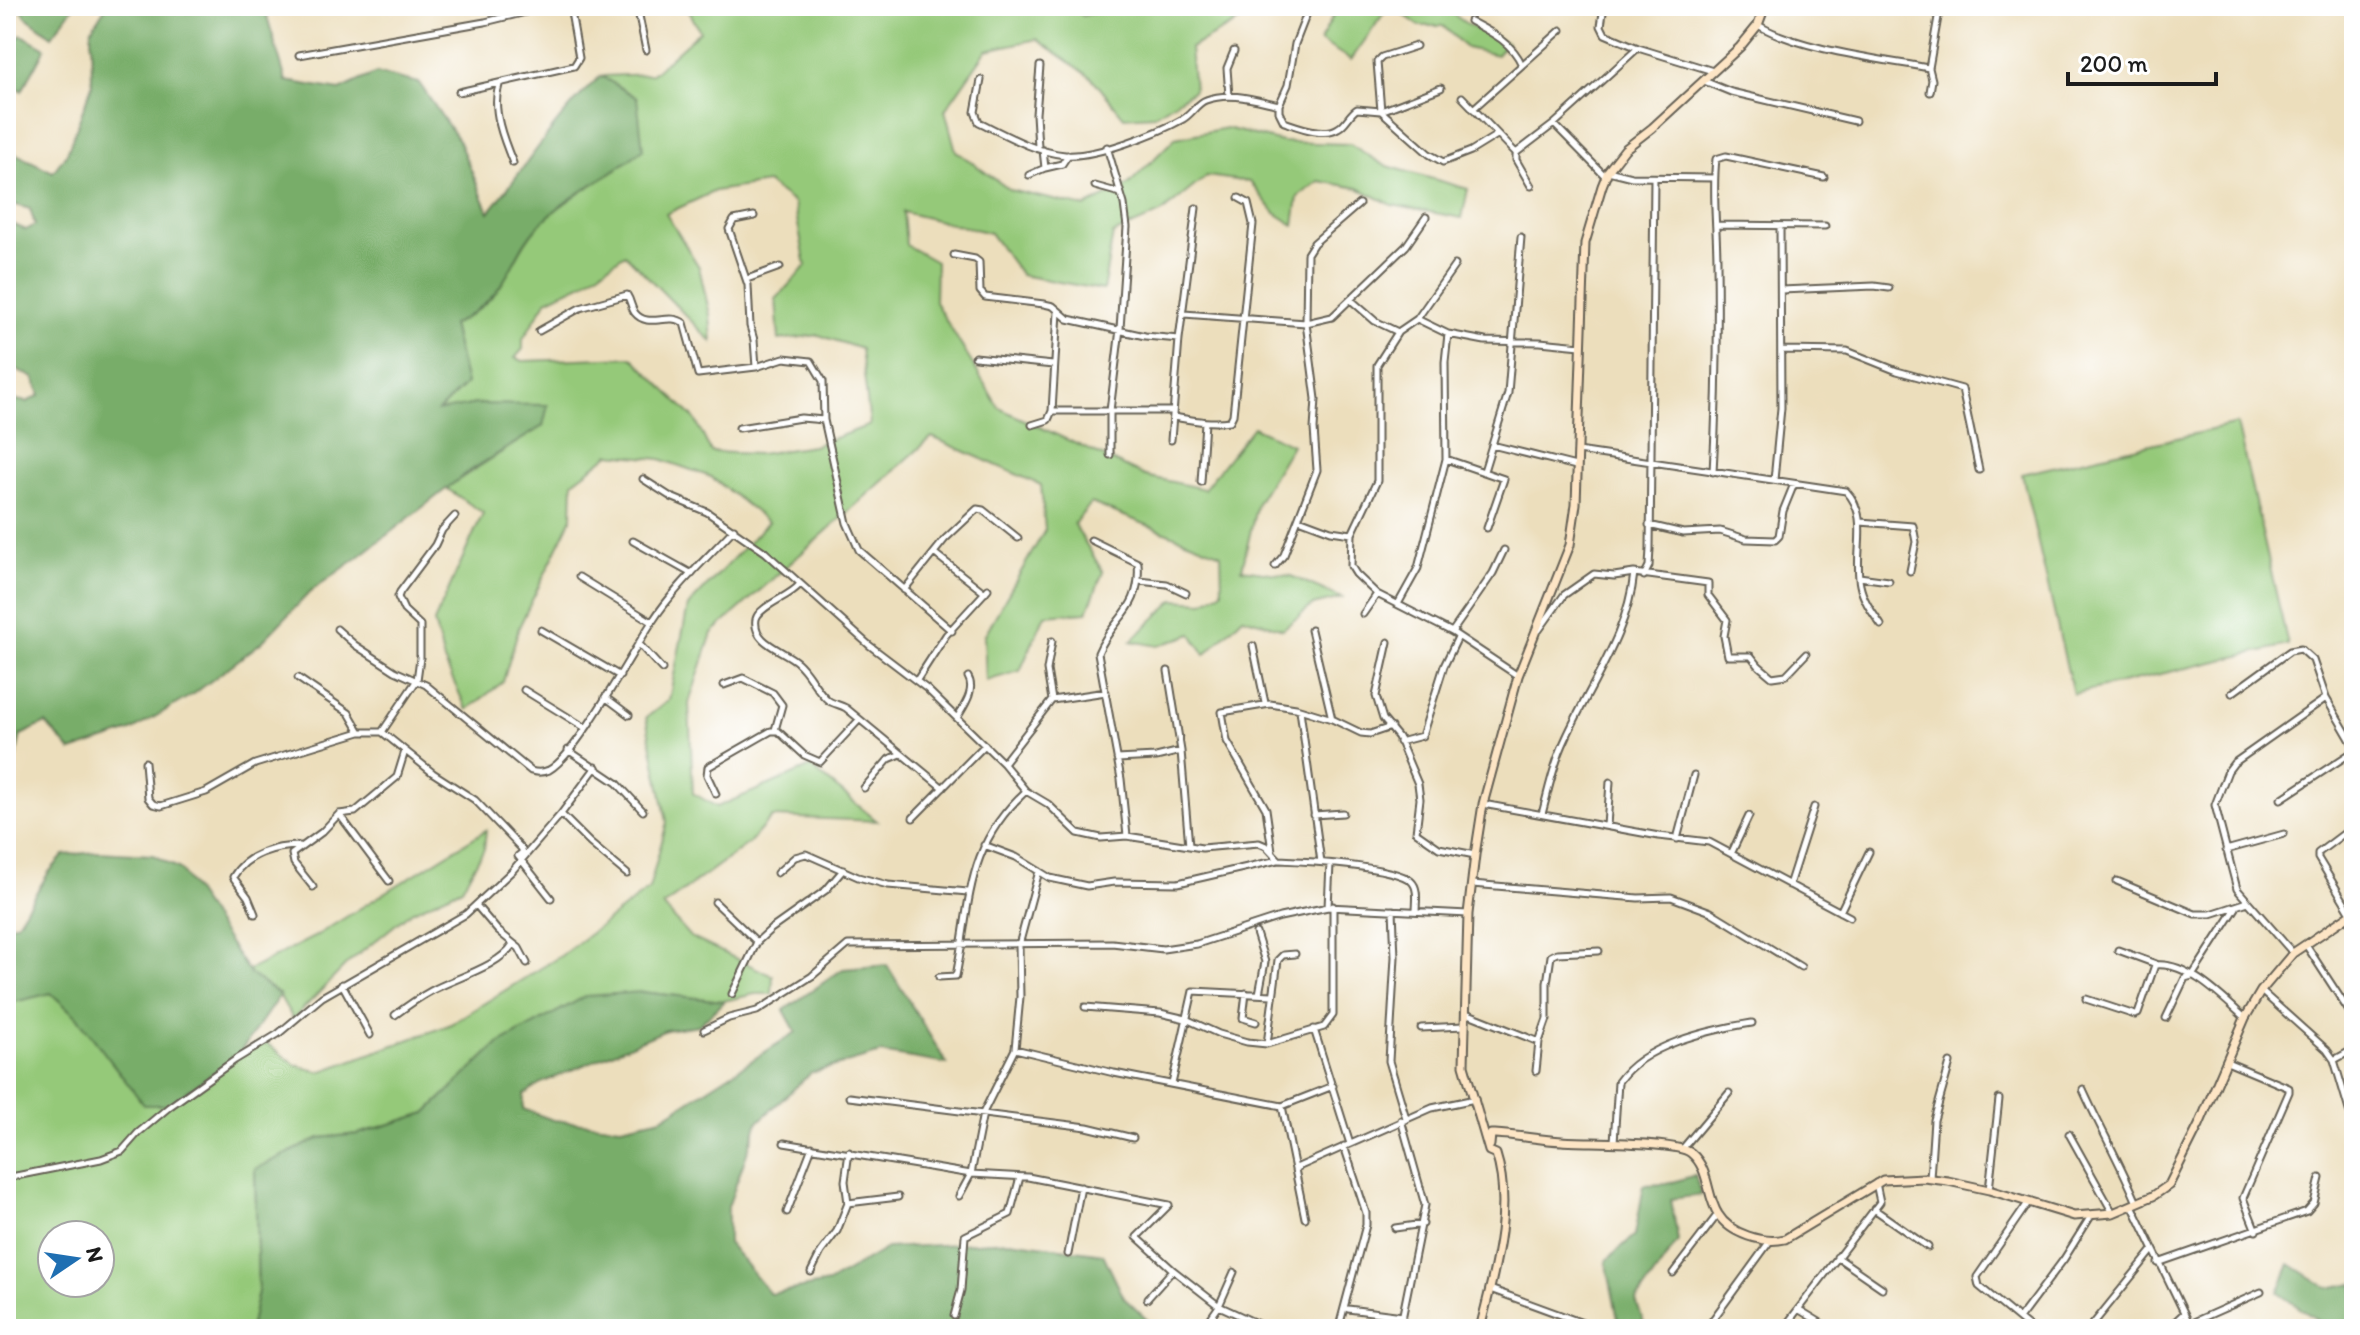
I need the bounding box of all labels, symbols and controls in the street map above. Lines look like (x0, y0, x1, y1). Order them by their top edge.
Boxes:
scale bar (2068, 36, 2216, 86)
text: 200 m (2080, 49, 2148, 78)
north arrow (36, 1219, 116, 1299)
text: N (80, 1244, 110, 1265)

